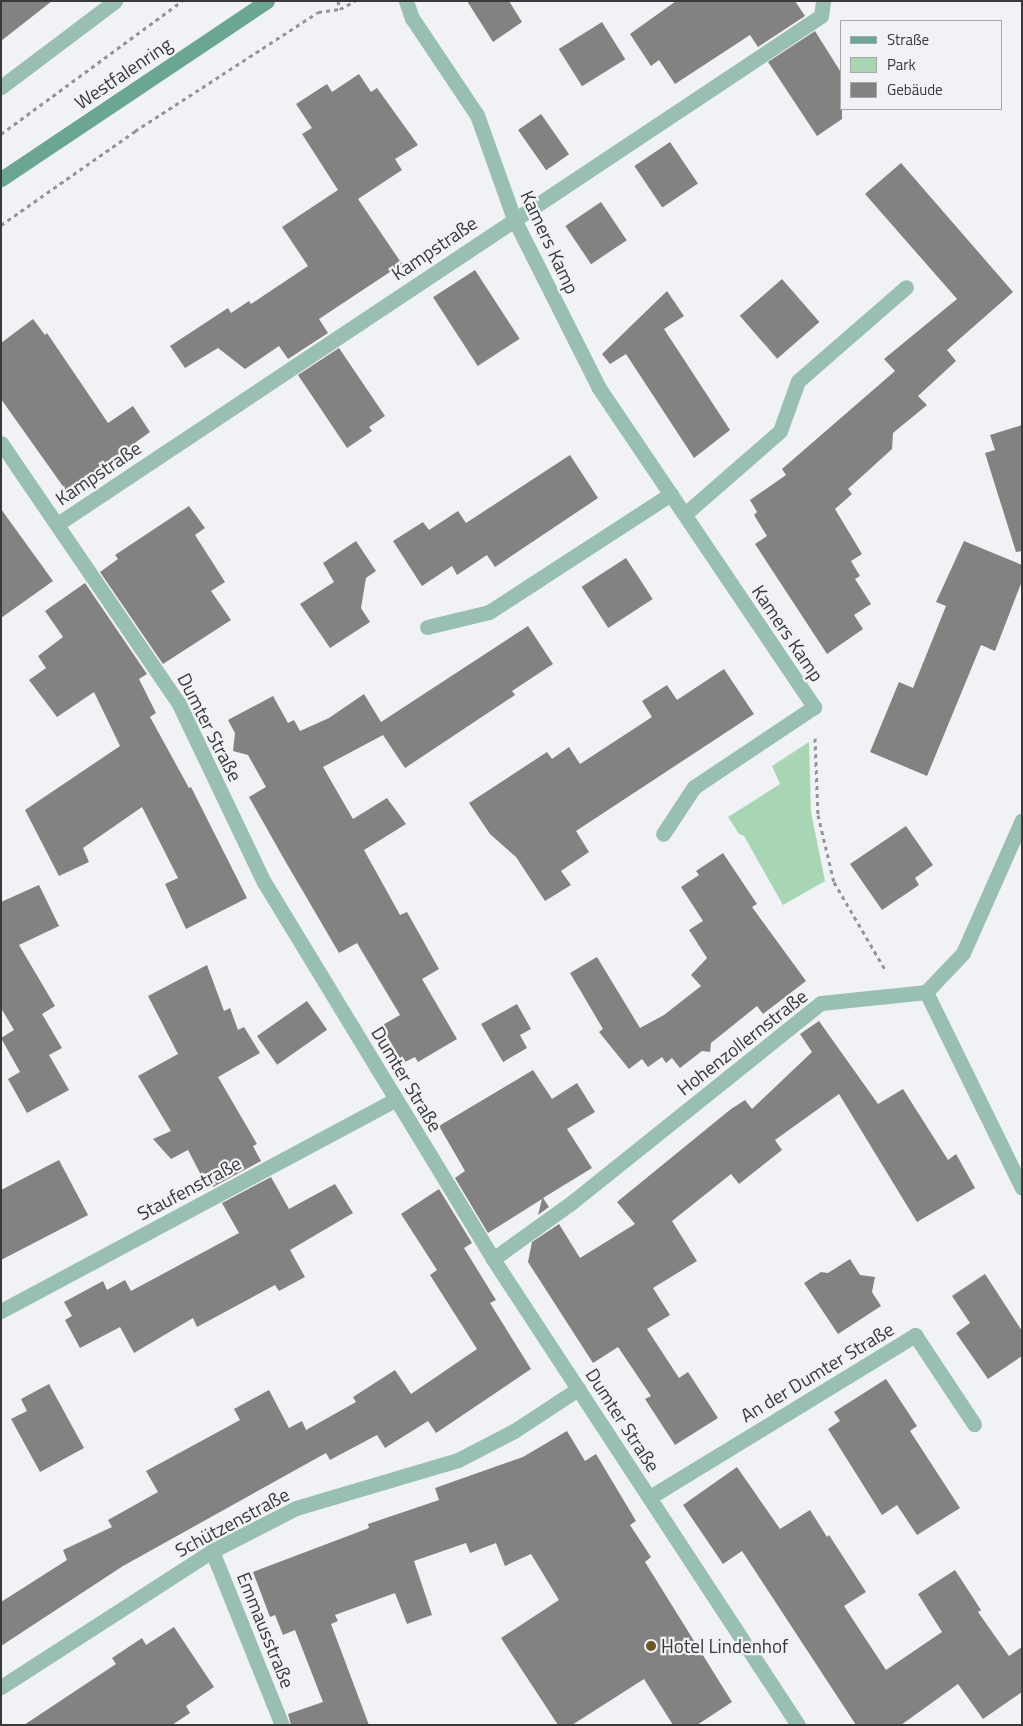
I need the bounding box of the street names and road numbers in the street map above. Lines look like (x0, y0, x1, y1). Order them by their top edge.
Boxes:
street label: Westfalenring (70, 32, 176, 114)
street label: Kamers Kamp (516, 187, 584, 297)
street label: Kampstraße (387, 211, 481, 285)
street label: Kampstraße (51, 436, 145, 510)
street label: Kamers Kamp (747, 580, 829, 686)
street label: Dumter Straße (173, 669, 247, 785)
street label: Hohenzollernstraße (672, 984, 812, 1100)
street label: Dumter Straße (367, 1022, 447, 1136)
street label: Staufenstraße (133, 1151, 245, 1225)
street label: An der Dumter Straße (736, 1317, 898, 1427)
street label: Dumter Straße (581, 1364, 665, 1476)
street label: Schützenstraße (171, 1482, 293, 1562)
street label: Emmausstraße (232, 1569, 300, 1691)

